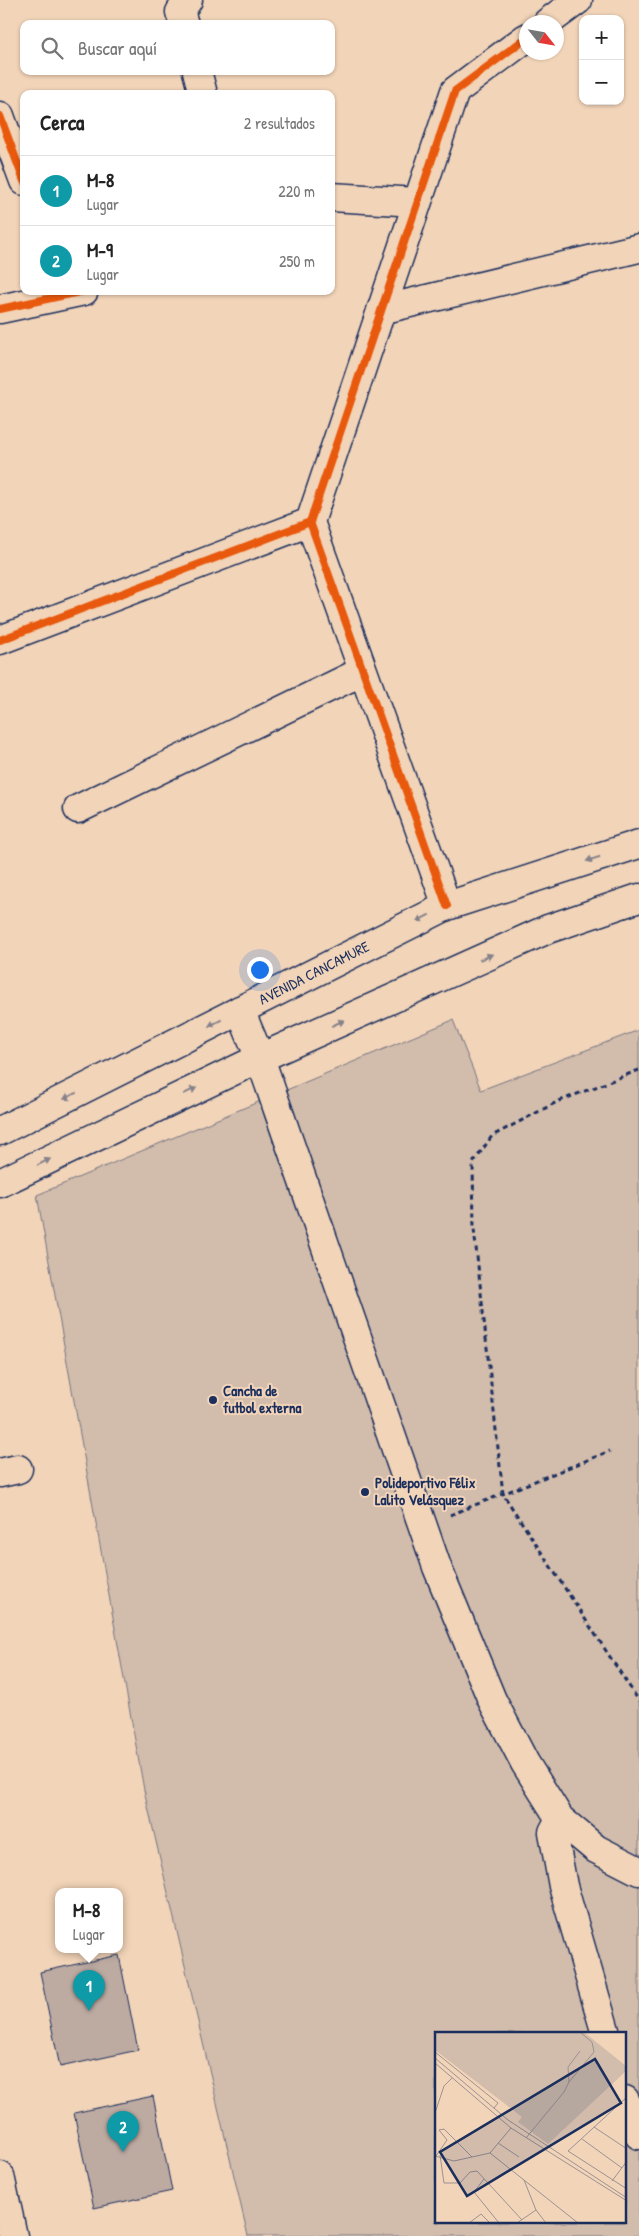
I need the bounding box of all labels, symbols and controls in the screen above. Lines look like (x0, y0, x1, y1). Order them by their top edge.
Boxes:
north arrow (519, 15, 564, 60)
map controls (579, 15, 624, 105)
button: + (579, 15, 624, 60)
search box (20, 20, 335, 75)
icon: search (38, 34, 66, 62)
text: Buscar aquí (78, 35, 157, 61)
button: − (579, 60, 624, 105)
text: Cerca (40, 108, 84, 137)
text: 2 resultados (244, 112, 315, 134)
text: M-8 (87, 167, 114, 193)
text: 1 (53, 180, 59, 202)
text: 220 m (278, 180, 315, 202)
text: Lugar (87, 193, 119, 215)
text: M-9 (87, 237, 113, 263)
text: 2 (52, 250, 60, 272)
text: 250 m (279, 250, 315, 272)
text: Lugar (87, 263, 119, 285)
one-way arrow (585, 856, 600, 863)
one-way arrow (416, 914, 430, 922)
street label: AVENIDA CANCAMURE (255, 935, 373, 1009)
one-way arrow (479, 952, 493, 960)
your location (247, 957, 273, 983)
one-way arrow (208, 1019, 222, 1027)
one-way arrow (331, 1019, 345, 1027)
one-way arrow (183, 1087, 197, 1095)
one-way arrow (63, 1092, 77, 1100)
one-way arrow (37, 1157, 51, 1165)
place label: Cancha de futbol externa (223, 1380, 302, 1418)
marker: Cancha de futbol externa (207, 1394, 219, 1406)
place label: Polideportivo Félix Lalito Velásquez (375, 1472, 476, 1511)
marker: Polideportivo Félix Lalito Velásquez (359, 1486, 371, 1498)
popup (55, 1888, 123, 1953)
text: M-8 (73, 1897, 100, 1923)
text: Lugar (73, 1923, 105, 1945)
pin: 1 (73, 1970, 105, 2011)
inset map (435, 2032, 626, 2224)
pin: 2 (107, 2111, 139, 2152)

